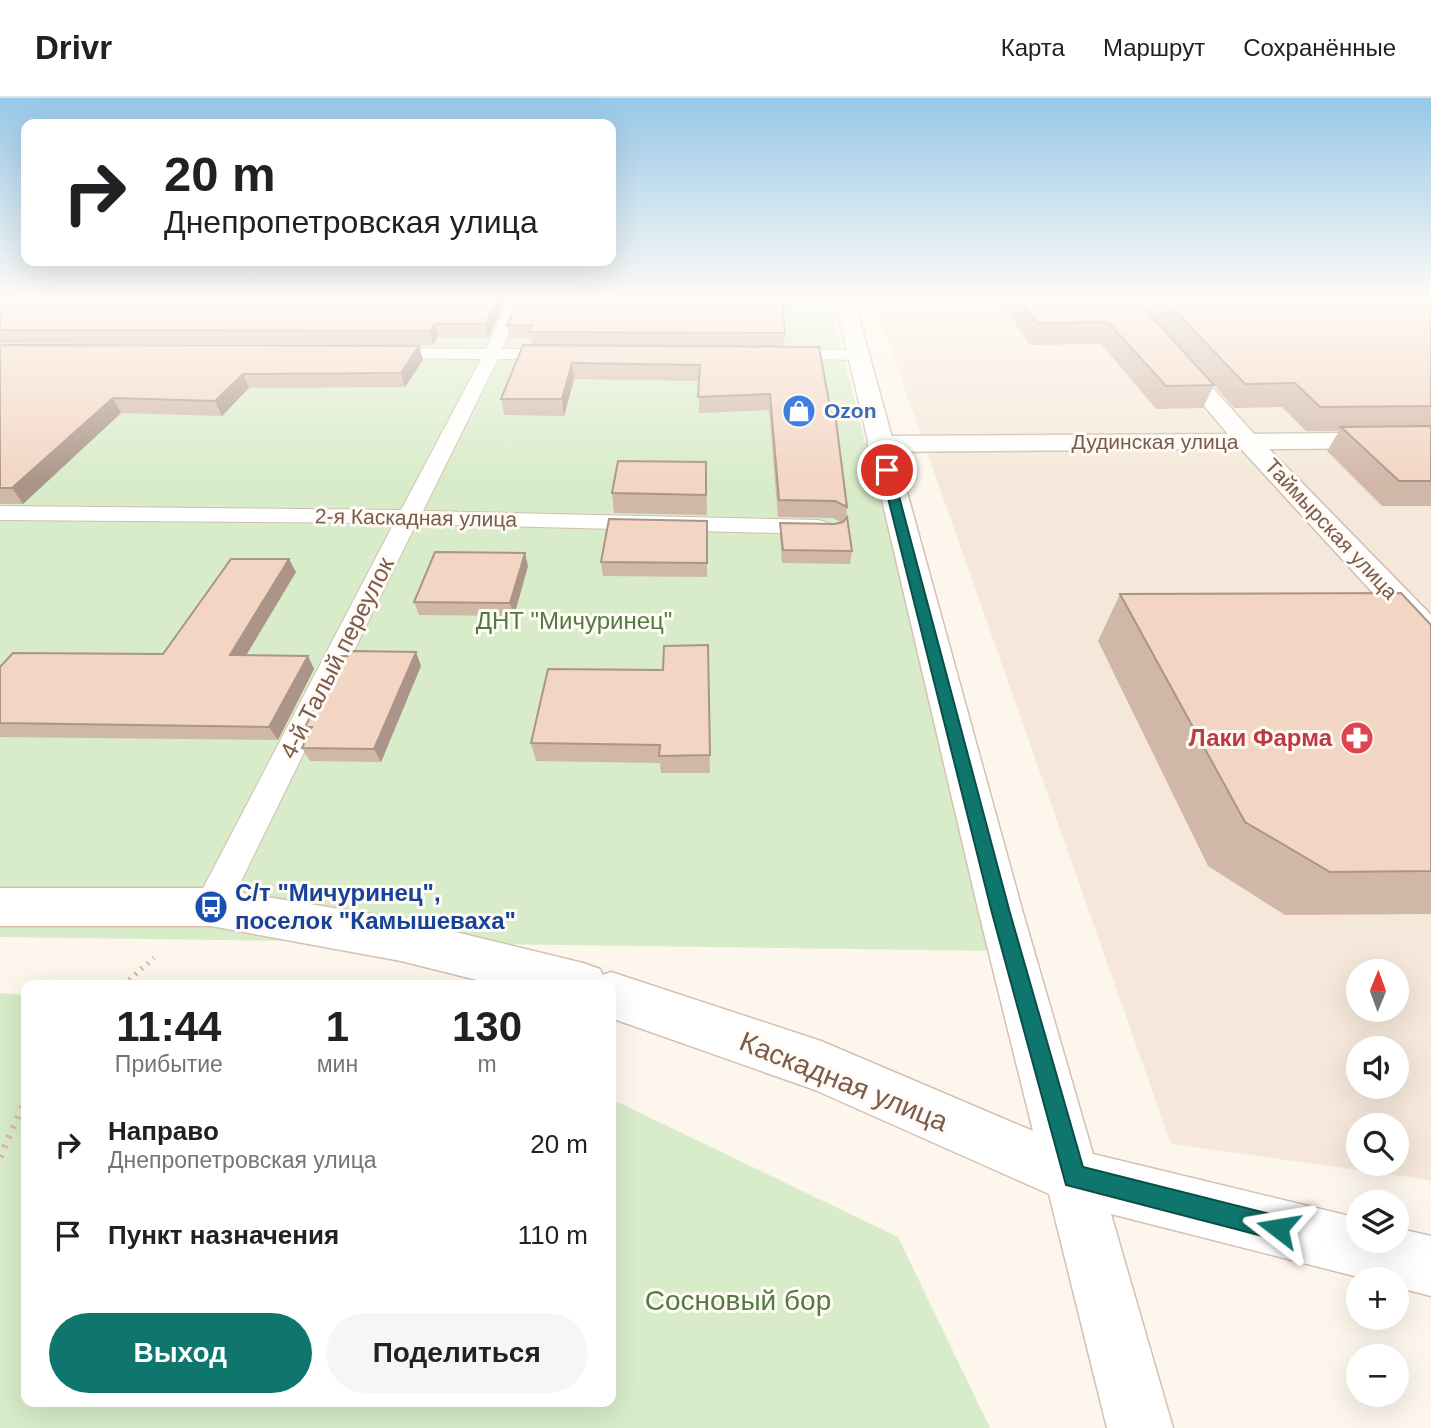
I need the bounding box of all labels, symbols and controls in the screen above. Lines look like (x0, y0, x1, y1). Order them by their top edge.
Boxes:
text: Drivr (35, 29, 112, 66)
text: Карта (1001, 34, 1065, 61)
text: Маршрут (1103, 34, 1205, 61)
text: Сохранённые (1243, 34, 1396, 61)
icon: right (49, 147, 140, 238)
text: 20 m (164, 147, 276, 201)
text: Днепропетровская улица (164, 204, 538, 240)
shop icon: Ozon (780, 392, 818, 430)
place label: Ozon (824, 399, 877, 422)
street label: Дудинская улица (1072, 430, 1239, 453)
pin (857, 440, 917, 500)
icon: arrive (868, 451, 906, 489)
street label: Таймырская улица (1260, 454, 1402, 604)
street label: 2-я Каскадная улица (315, 504, 518, 531)
street label: 4-й Талый переулок (274, 552, 399, 763)
park label: ДНТ "Мичуринец" (476, 607, 672, 634)
pharmacy icon: Лаки Фарма (1338, 719, 1376, 757)
place label: Лаки Фарма (1189, 724, 1333, 751)
place label: С/т "Мичуринец", поселок "Камышеваха" (235, 879, 516, 934)
bus stop icon: С/т "Мичуринец", поселок "Камышеваха" (192, 888, 230, 926)
north arrow (1346, 959, 1409, 1022)
map controls (1346, 959, 1409, 1407)
text: 11:44 (116, 1003, 221, 1050)
text: 1 (326, 1003, 349, 1050)
text: 130 (452, 1003, 522, 1050)
street label: Каскадная улица (735, 1026, 953, 1138)
button: sound (1346, 1036, 1409, 1099)
text: Прибытие (115, 1051, 223, 1077)
text: мин (317, 1051, 358, 1077)
text: m (477, 1051, 497, 1077)
button: search (1346, 1113, 1409, 1176)
text: Направо (108, 1116, 219, 1146)
icon: right (49, 1126, 87, 1164)
text: 20 m (530, 1129, 588, 1159)
text: Днепропетровская улица (108, 1147, 377, 1173)
button: layers (1346, 1190, 1409, 1253)
position arrow (1241, 1191, 1315, 1265)
icon: arrive (49, 1217, 87, 1255)
text: Пункт назначения (108, 1220, 339, 1250)
text: 110 m (518, 1220, 588, 1250)
button: + (1346, 1267, 1409, 1330)
park label: Сосновый бор (645, 1285, 831, 1316)
button: Выход (49, 1313, 312, 1393)
button: Поделиться (326, 1313, 588, 1393)
button: − (1346, 1344, 1409, 1407)

